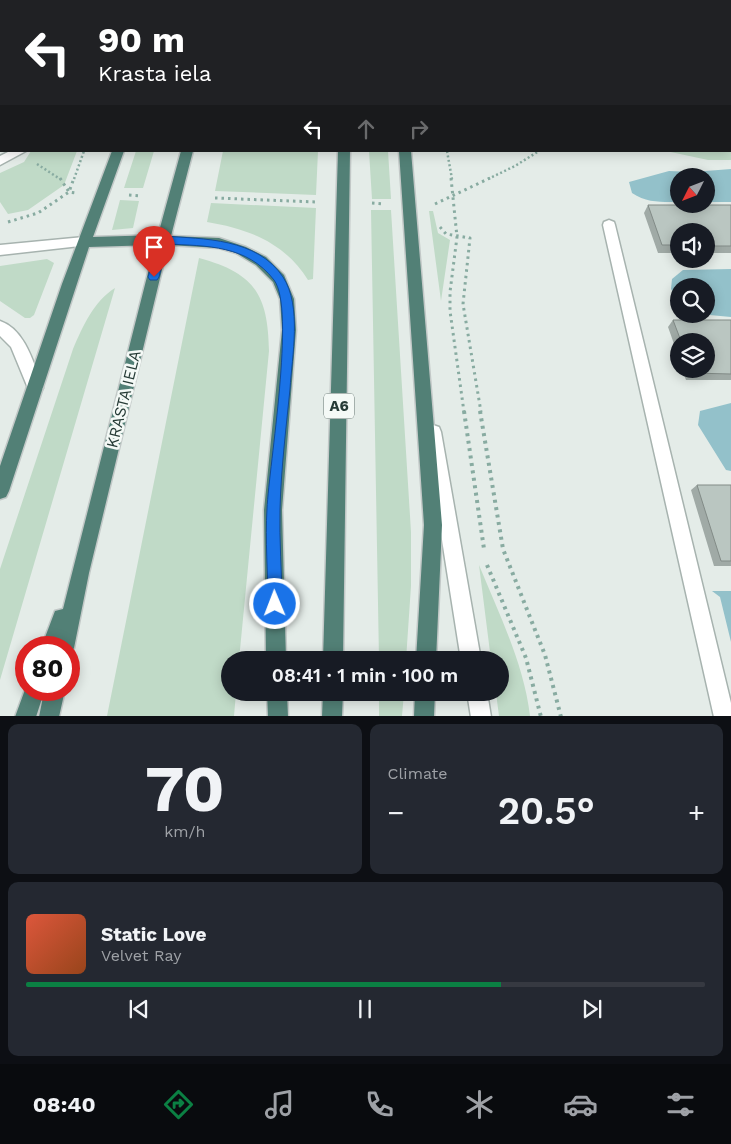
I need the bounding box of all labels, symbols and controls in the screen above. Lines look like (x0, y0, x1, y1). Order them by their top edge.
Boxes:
text: 90 m (98, 19, 185, 61)
icon: left (15, 20, 80, 85)
text: Krasta iela (98, 61, 212, 86)
icon: left (299, 115, 327, 143)
icon: ahead (352, 115, 380, 143)
icon: right (405, 115, 433, 143)
north arrow (670, 168, 715, 212)
map controls (670, 168, 715, 378)
button: sound (670, 223, 715, 268)
pin (133, 226, 175, 277)
icon: arrive (140, 233, 168, 261)
button: search (670, 278, 715, 323)
button: layers (670, 333, 715, 378)
street label: KRASTA IELA (102, 348, 145, 450)
road number: A6 (324, 394, 354, 418)
position arrow (248, 577, 300, 629)
speed limit sign: 80 (15, 636, 80, 701)
text: 08:41 · 1 min · 100 m (272, 664, 458, 687)
text: 70 (145, 751, 225, 827)
text: Climate (388, 764, 448, 783)
text: 20.5° (498, 789, 595, 833)
text: − (388, 796, 404, 829)
text: + (688, 796, 705, 829)
text: km/h (164, 822, 205, 841)
text: Static Love (101, 923, 206, 946)
text: Velvet Ray (101, 946, 181, 965)
icon: previous (125, 995, 153, 1023)
icon: pause (351, 995, 379, 1023)
icon: next (578, 995, 606, 1023)
icon: directions (161, 1087, 196, 1122)
icon: music (262, 1087, 297, 1122)
icon: phone (362, 1087, 397, 1122)
icon: climate (462, 1087, 497, 1122)
icon: car (563, 1087, 598, 1122)
icon: filters (663, 1087, 698, 1122)
text: 08:40 (33, 1092, 96, 1117)

